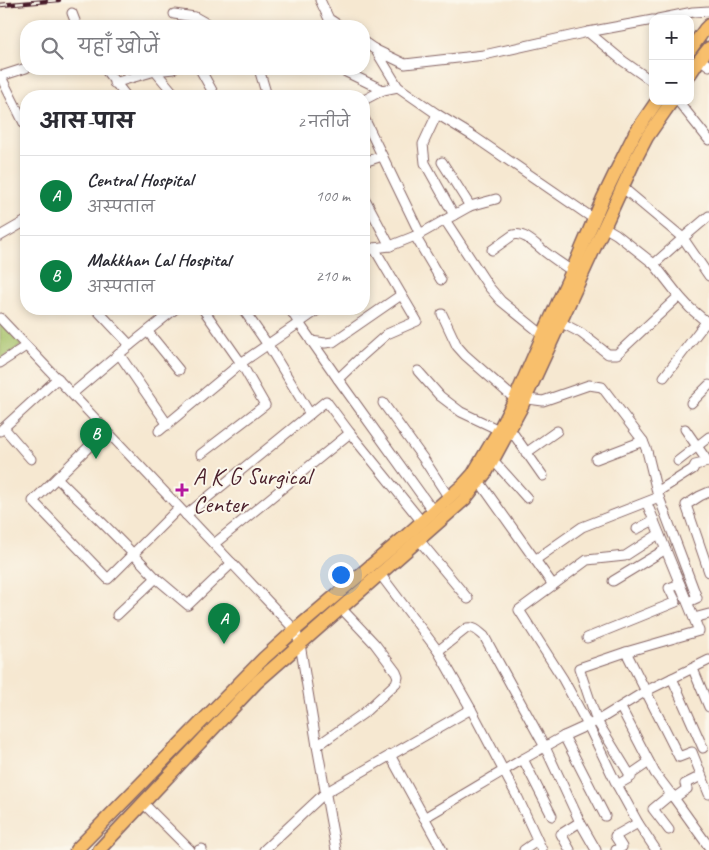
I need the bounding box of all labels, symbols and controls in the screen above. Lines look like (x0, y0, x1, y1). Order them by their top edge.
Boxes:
map controls (649, 15, 694, 105)
button: + (649, 15, 694, 60)
search box (20, 20, 370, 75)
icon: search (38, 34, 66, 62)
text: यहाँ खोजें (78, 35, 159, 59)
button: − (649, 60, 694, 105)
text: आस-पास (40, 108, 134, 134)
text: 2 नतीजे (297, 112, 350, 132)
text: Central Hospital (87, 168, 193, 192)
text: A (52, 186, 60, 206)
text: 100 m (316, 186, 350, 206)
text: अस्पताल (87, 197, 155, 217)
text: Makkhan Lal Hospital (87, 248, 230, 272)
text: B (52, 266, 60, 286)
text: 210 m (316, 266, 350, 286)
text: अस्पताल (87, 277, 155, 297)
pin: B (80, 418, 112, 459)
place label: A K G Surgical Center (193, 461, 315, 519)
marker: A K G Surgical Center (175, 483, 189, 497)
your location (328, 562, 354, 588)
pin: A (208, 603, 240, 644)

